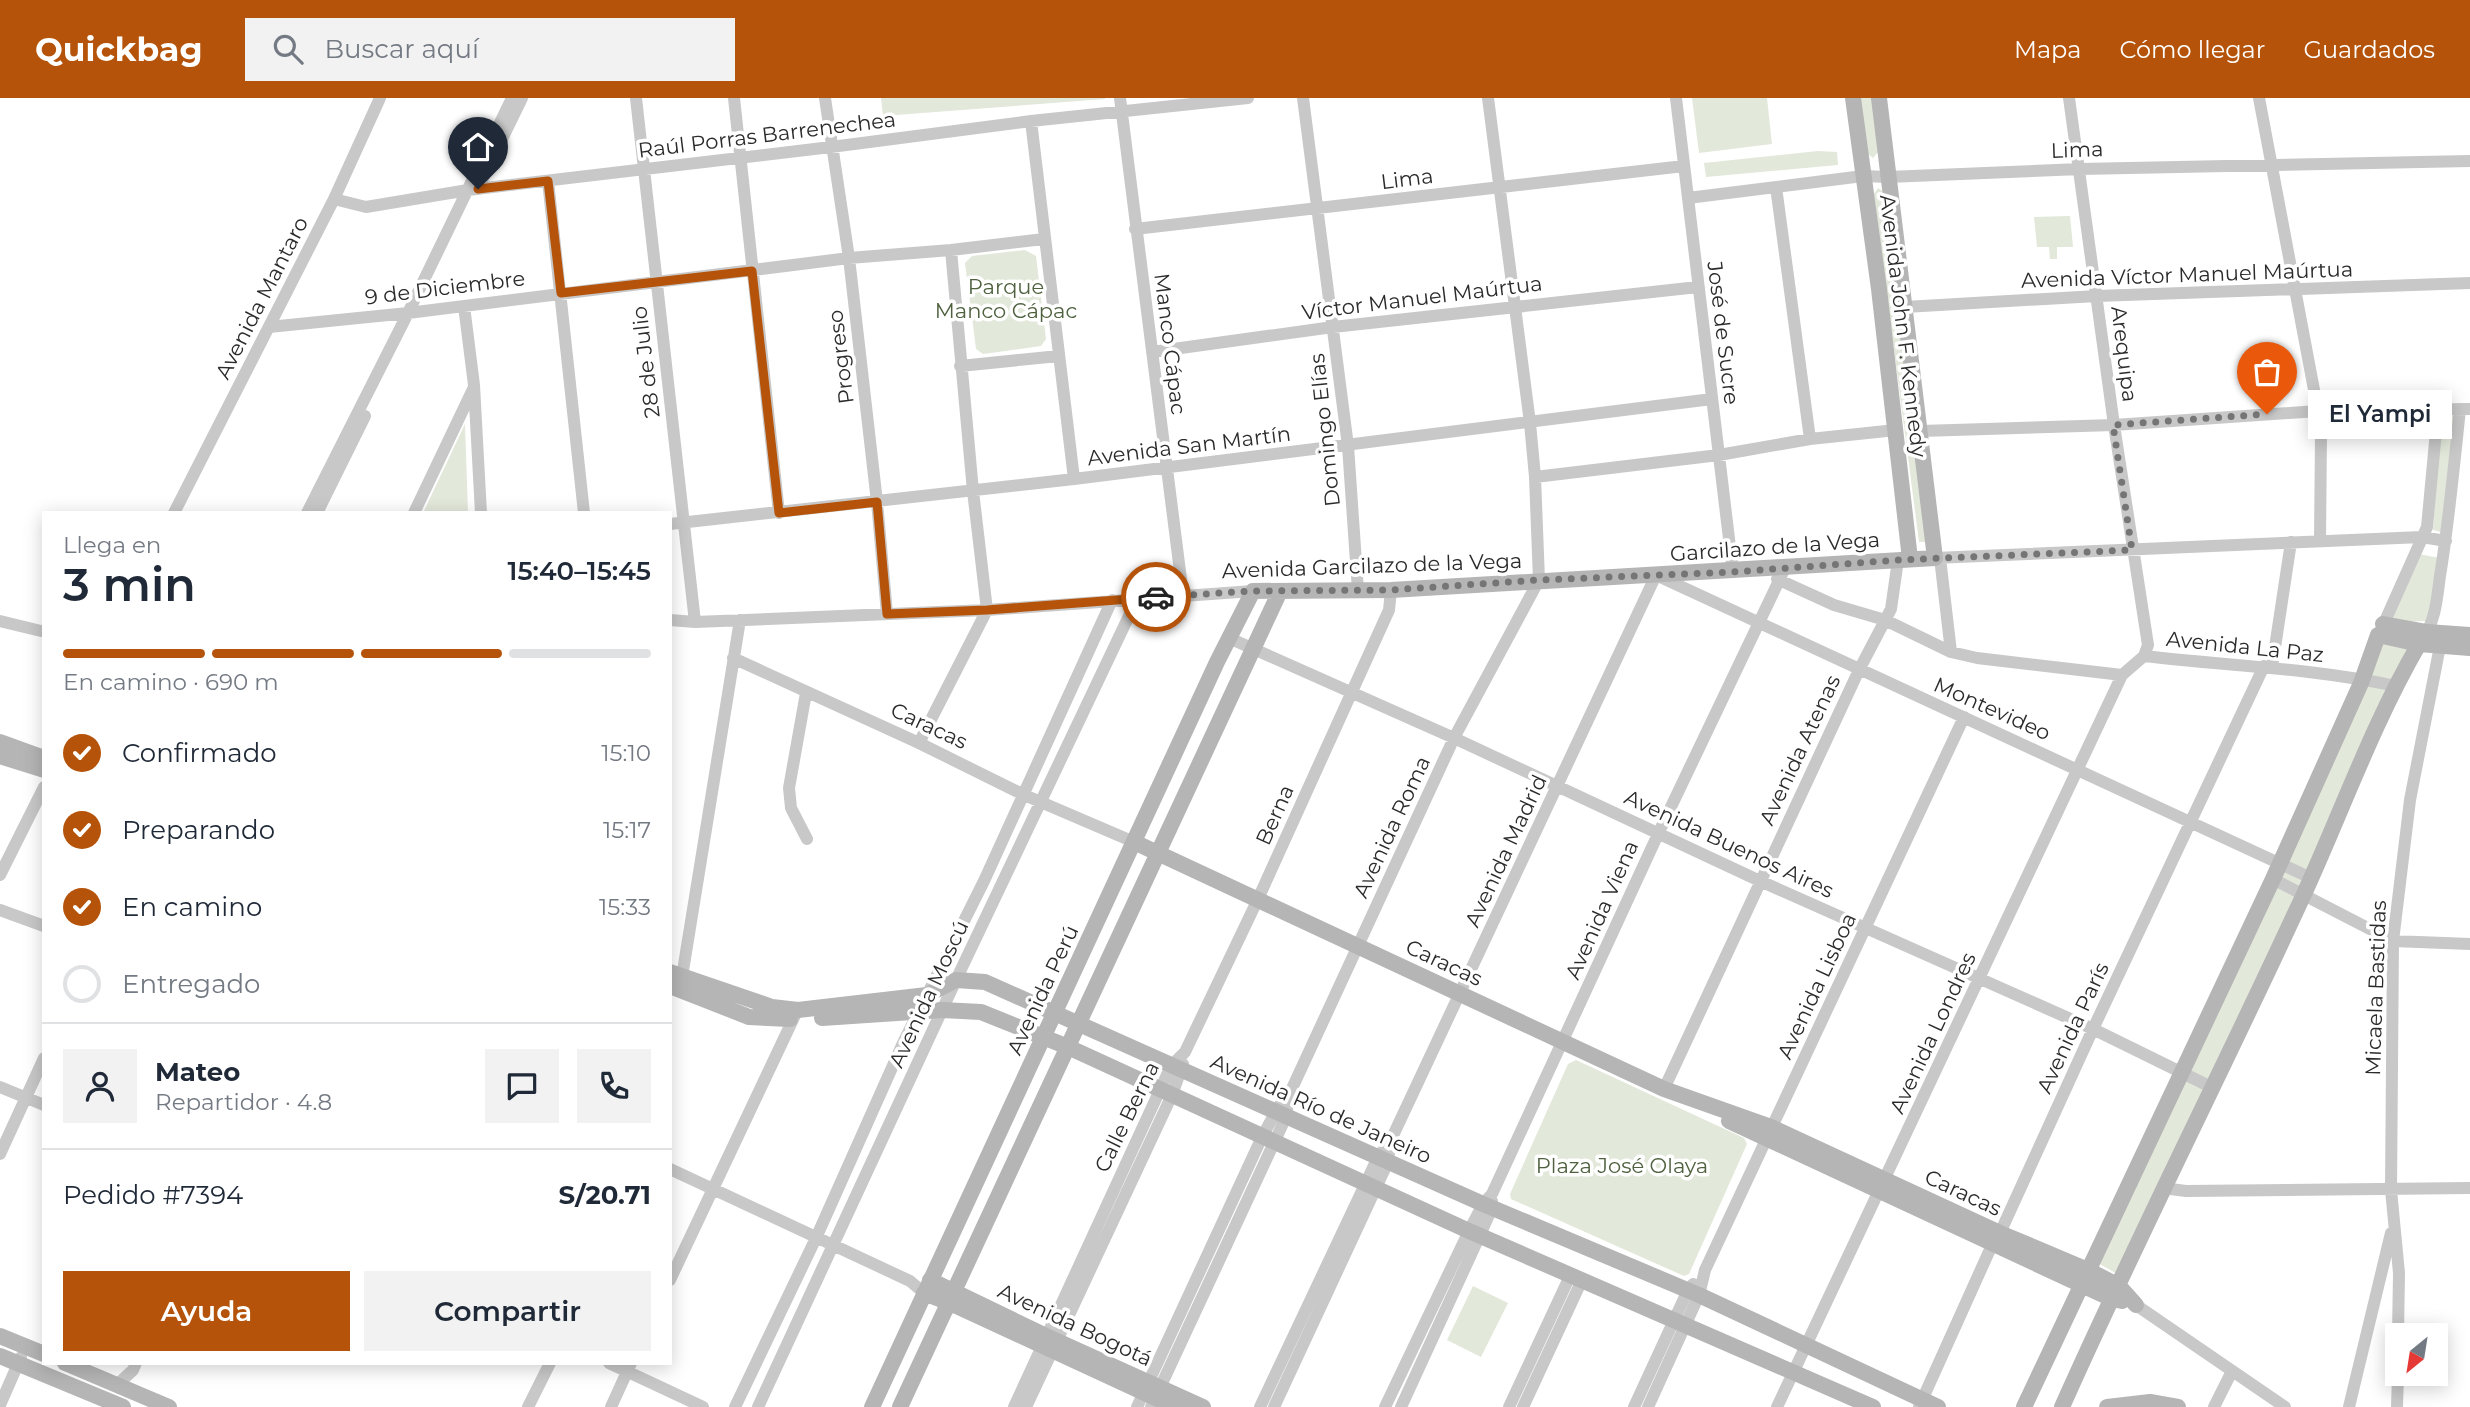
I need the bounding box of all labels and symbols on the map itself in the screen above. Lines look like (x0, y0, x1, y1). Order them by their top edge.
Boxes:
street label: Raúl Porras Barrenechea (637, 106, 897, 163)
pin (448, 117, 508, 189)
street label: Lima (2050, 136, 2104, 163)
street label: Lima (1379, 163, 1435, 194)
street label: Avenida John F. Kennedy (1875, 193, 1932, 459)
street label: Avenida Mantaro (210, 212, 313, 383)
street label: Avenida Víctor Manuel Maúrtua (2021, 256, 2353, 293)
street label: José de Sucre (1702, 259, 1745, 406)
street label: 9 de Diciembre (363, 265, 526, 310)
street label: Víctor Manuel Maúrtua (1300, 270, 1544, 325)
street label: Manco Cápac (1149, 272, 1192, 416)
park label: Parque Manco Cápac (935, 274, 1077, 323)
street label: 28 de Julio (626, 305, 665, 419)
street label: Arequipa (2106, 305, 2143, 403)
street label: Progreso (822, 309, 859, 406)
pin (2237, 342, 2297, 414)
street label: Domingo Elías (1304, 352, 1345, 508)
callout: El Yampi (2309, 390, 2452, 438)
street label: Avenida San Martín (1086, 421, 1292, 470)
street label: Garcilazo de la Vega (1669, 527, 1881, 566)
street label: Avenida Garcilazo de la Vega (1221, 548, 1523, 583)
courier (1121, 562, 1191, 632)
street label: Avenida La Paz (2165, 626, 2325, 667)
street label: Avenida Atenas (1754, 671, 1845, 829)
street label: Montevideo (1930, 672, 2054, 745)
street label: Caracas (887, 697, 971, 754)
street label: Avenida Roma (1348, 752, 1435, 902)
street label: Avenida Madrid (1459, 771, 1552, 931)
street label: Berna (1250, 781, 1299, 849)
street label: Avenida Buenos Aires (1621, 784, 1838, 903)
street label: Avenida Viena (1560, 836, 1643, 983)
street label: Micaela Bastidas (2360, 900, 2391, 1076)
street label: Avenida Lisboa (1772, 909, 1861, 1063)
street label: Avenida Moscú (883, 916, 974, 1071)
street label: Avenida Perú (1002, 921, 1084, 1059)
street label: Caracas (1402, 934, 1486, 991)
street label: Avenida Londres (1884, 948, 1981, 1117)
street label: Avenida París (2031, 958, 2114, 1097)
street label: Avenida Río de Janeiro (1207, 1049, 1435, 1169)
street label: Calle Berna (1089, 1057, 1164, 1176)
park label: Plaza José Olaya (1536, 1153, 1708, 1178)
street label: Caracas (1921, 1164, 2005, 1221)
street label: Avenida Bogotá (994, 1278, 1156, 1371)
north arrow (2385, 1323, 2448, 1386)

